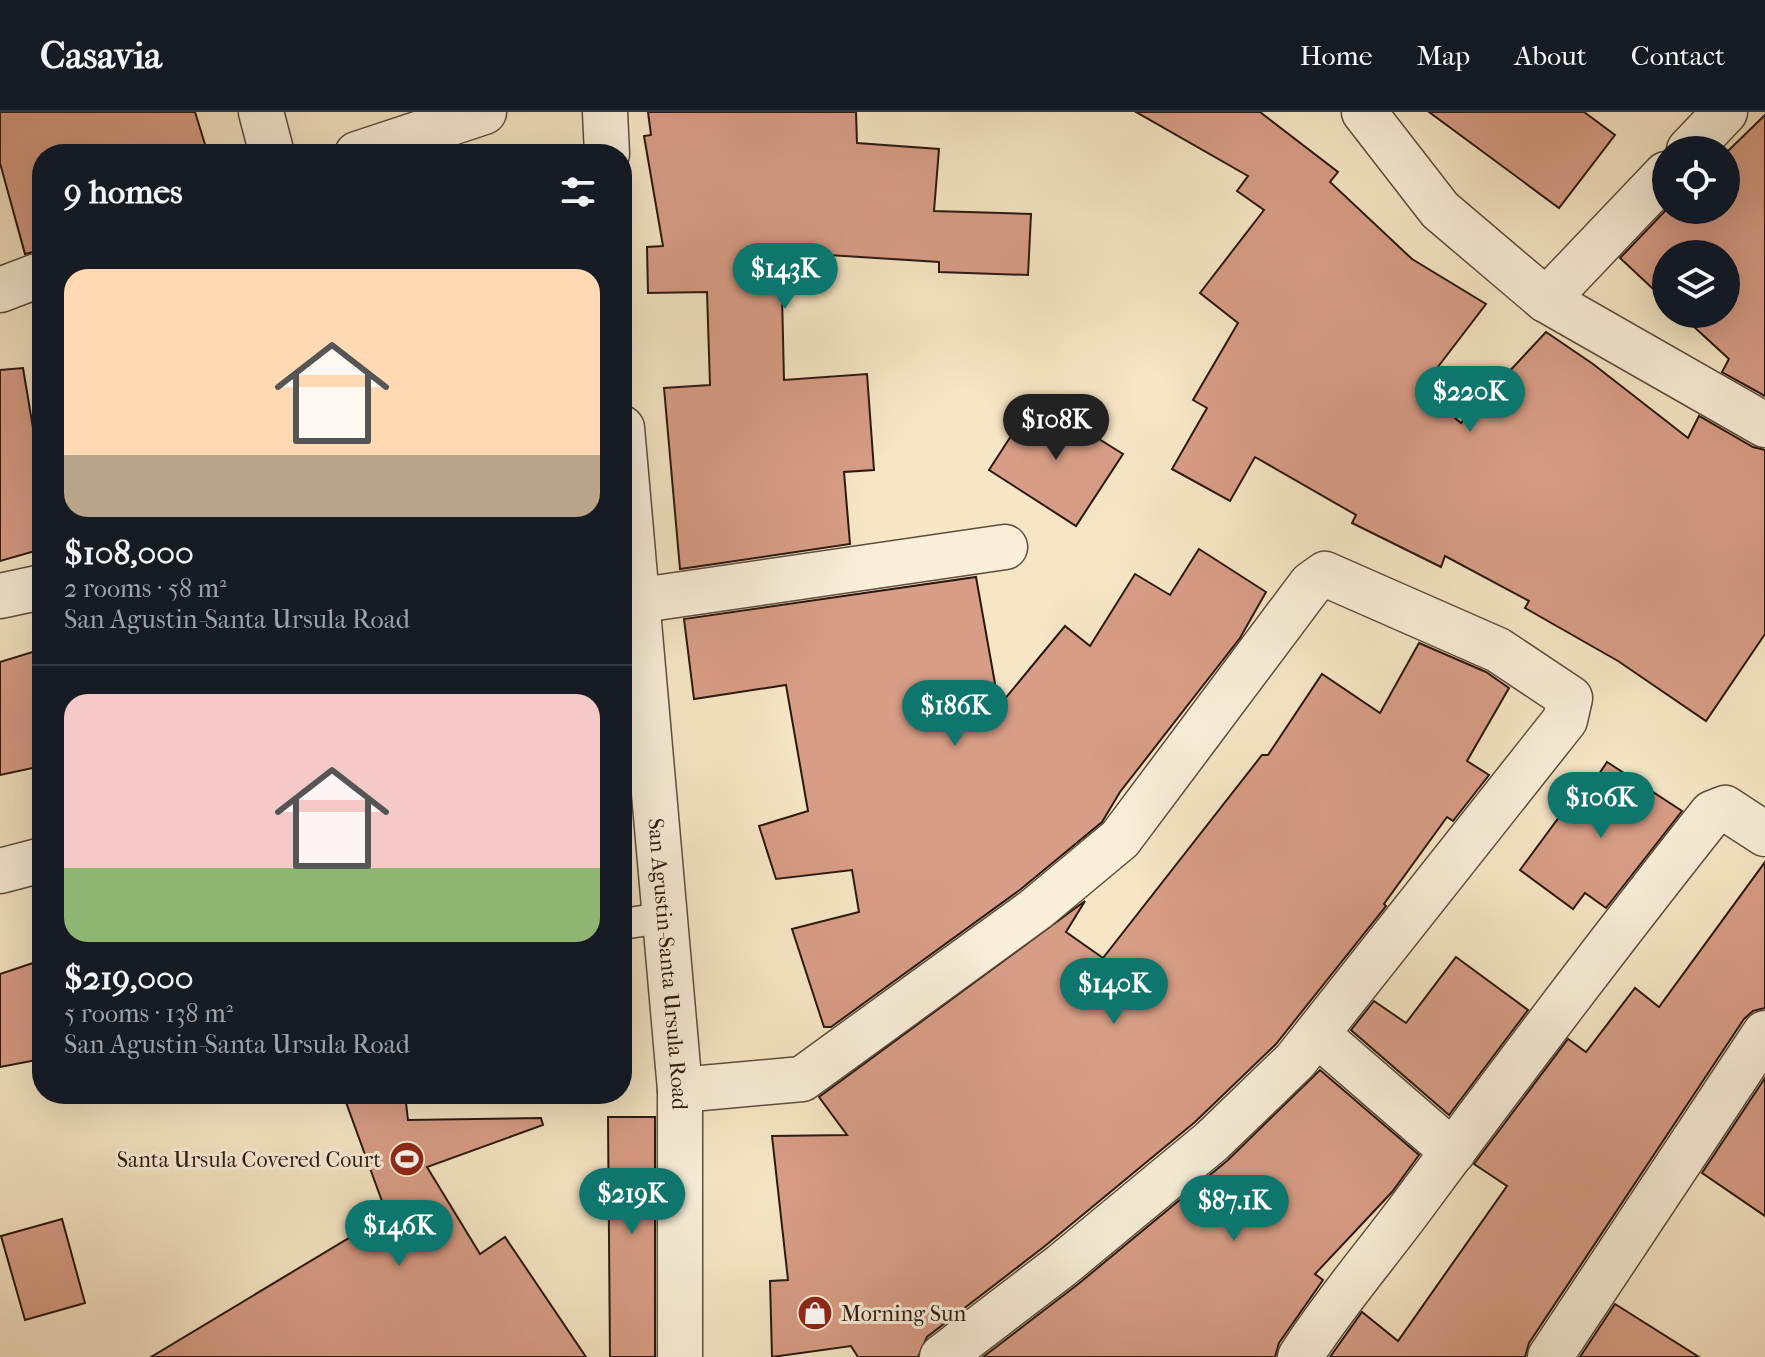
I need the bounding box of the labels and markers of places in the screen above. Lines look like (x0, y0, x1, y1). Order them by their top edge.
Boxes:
pin: $143K (729, 243, 841, 311)
pin: $220K (1414, 366, 1526, 434)
pin: $108K (1000, 394, 1112, 462)
pin: $186K (899, 680, 1011, 748)
pin: $106K (1545, 772, 1657, 840)
pin: $140K (1058, 958, 1170, 1026)
sports icon: Santa Ursula Covered Court (388, 1140, 426, 1178)
place label: Santa Ursula Covered Court (117, 1147, 381, 1173)
pin: $219K (576, 1168, 688, 1236)
pin: $87.1K (1169, 1175, 1299, 1243)
pin: $146K (343, 1200, 455, 1268)
shop icon: Morning Sun (796, 1294, 834, 1332)
place label: Morning Sun (841, 1301, 966, 1327)

